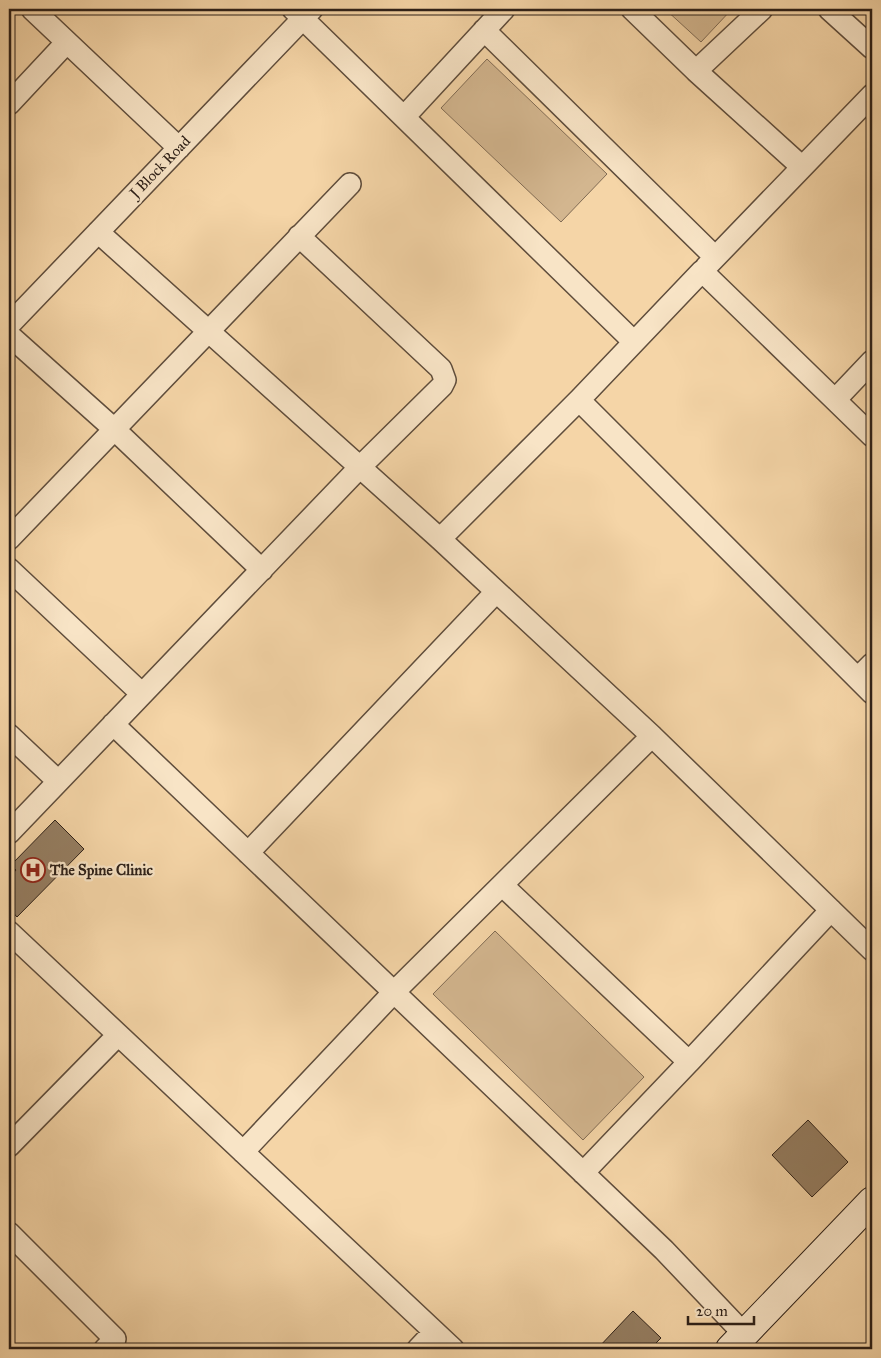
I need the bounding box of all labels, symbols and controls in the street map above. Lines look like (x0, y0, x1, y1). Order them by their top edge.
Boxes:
street label: J Block Road (125, 132, 195, 204)
hospital icon: The Spine Clinic (20, 857, 46, 883)
place label: The Spine Clinic (49, 861, 153, 880)
scale bar (688, 1293, 755, 1325)
text: 20 m (696, 1302, 728, 1320)

